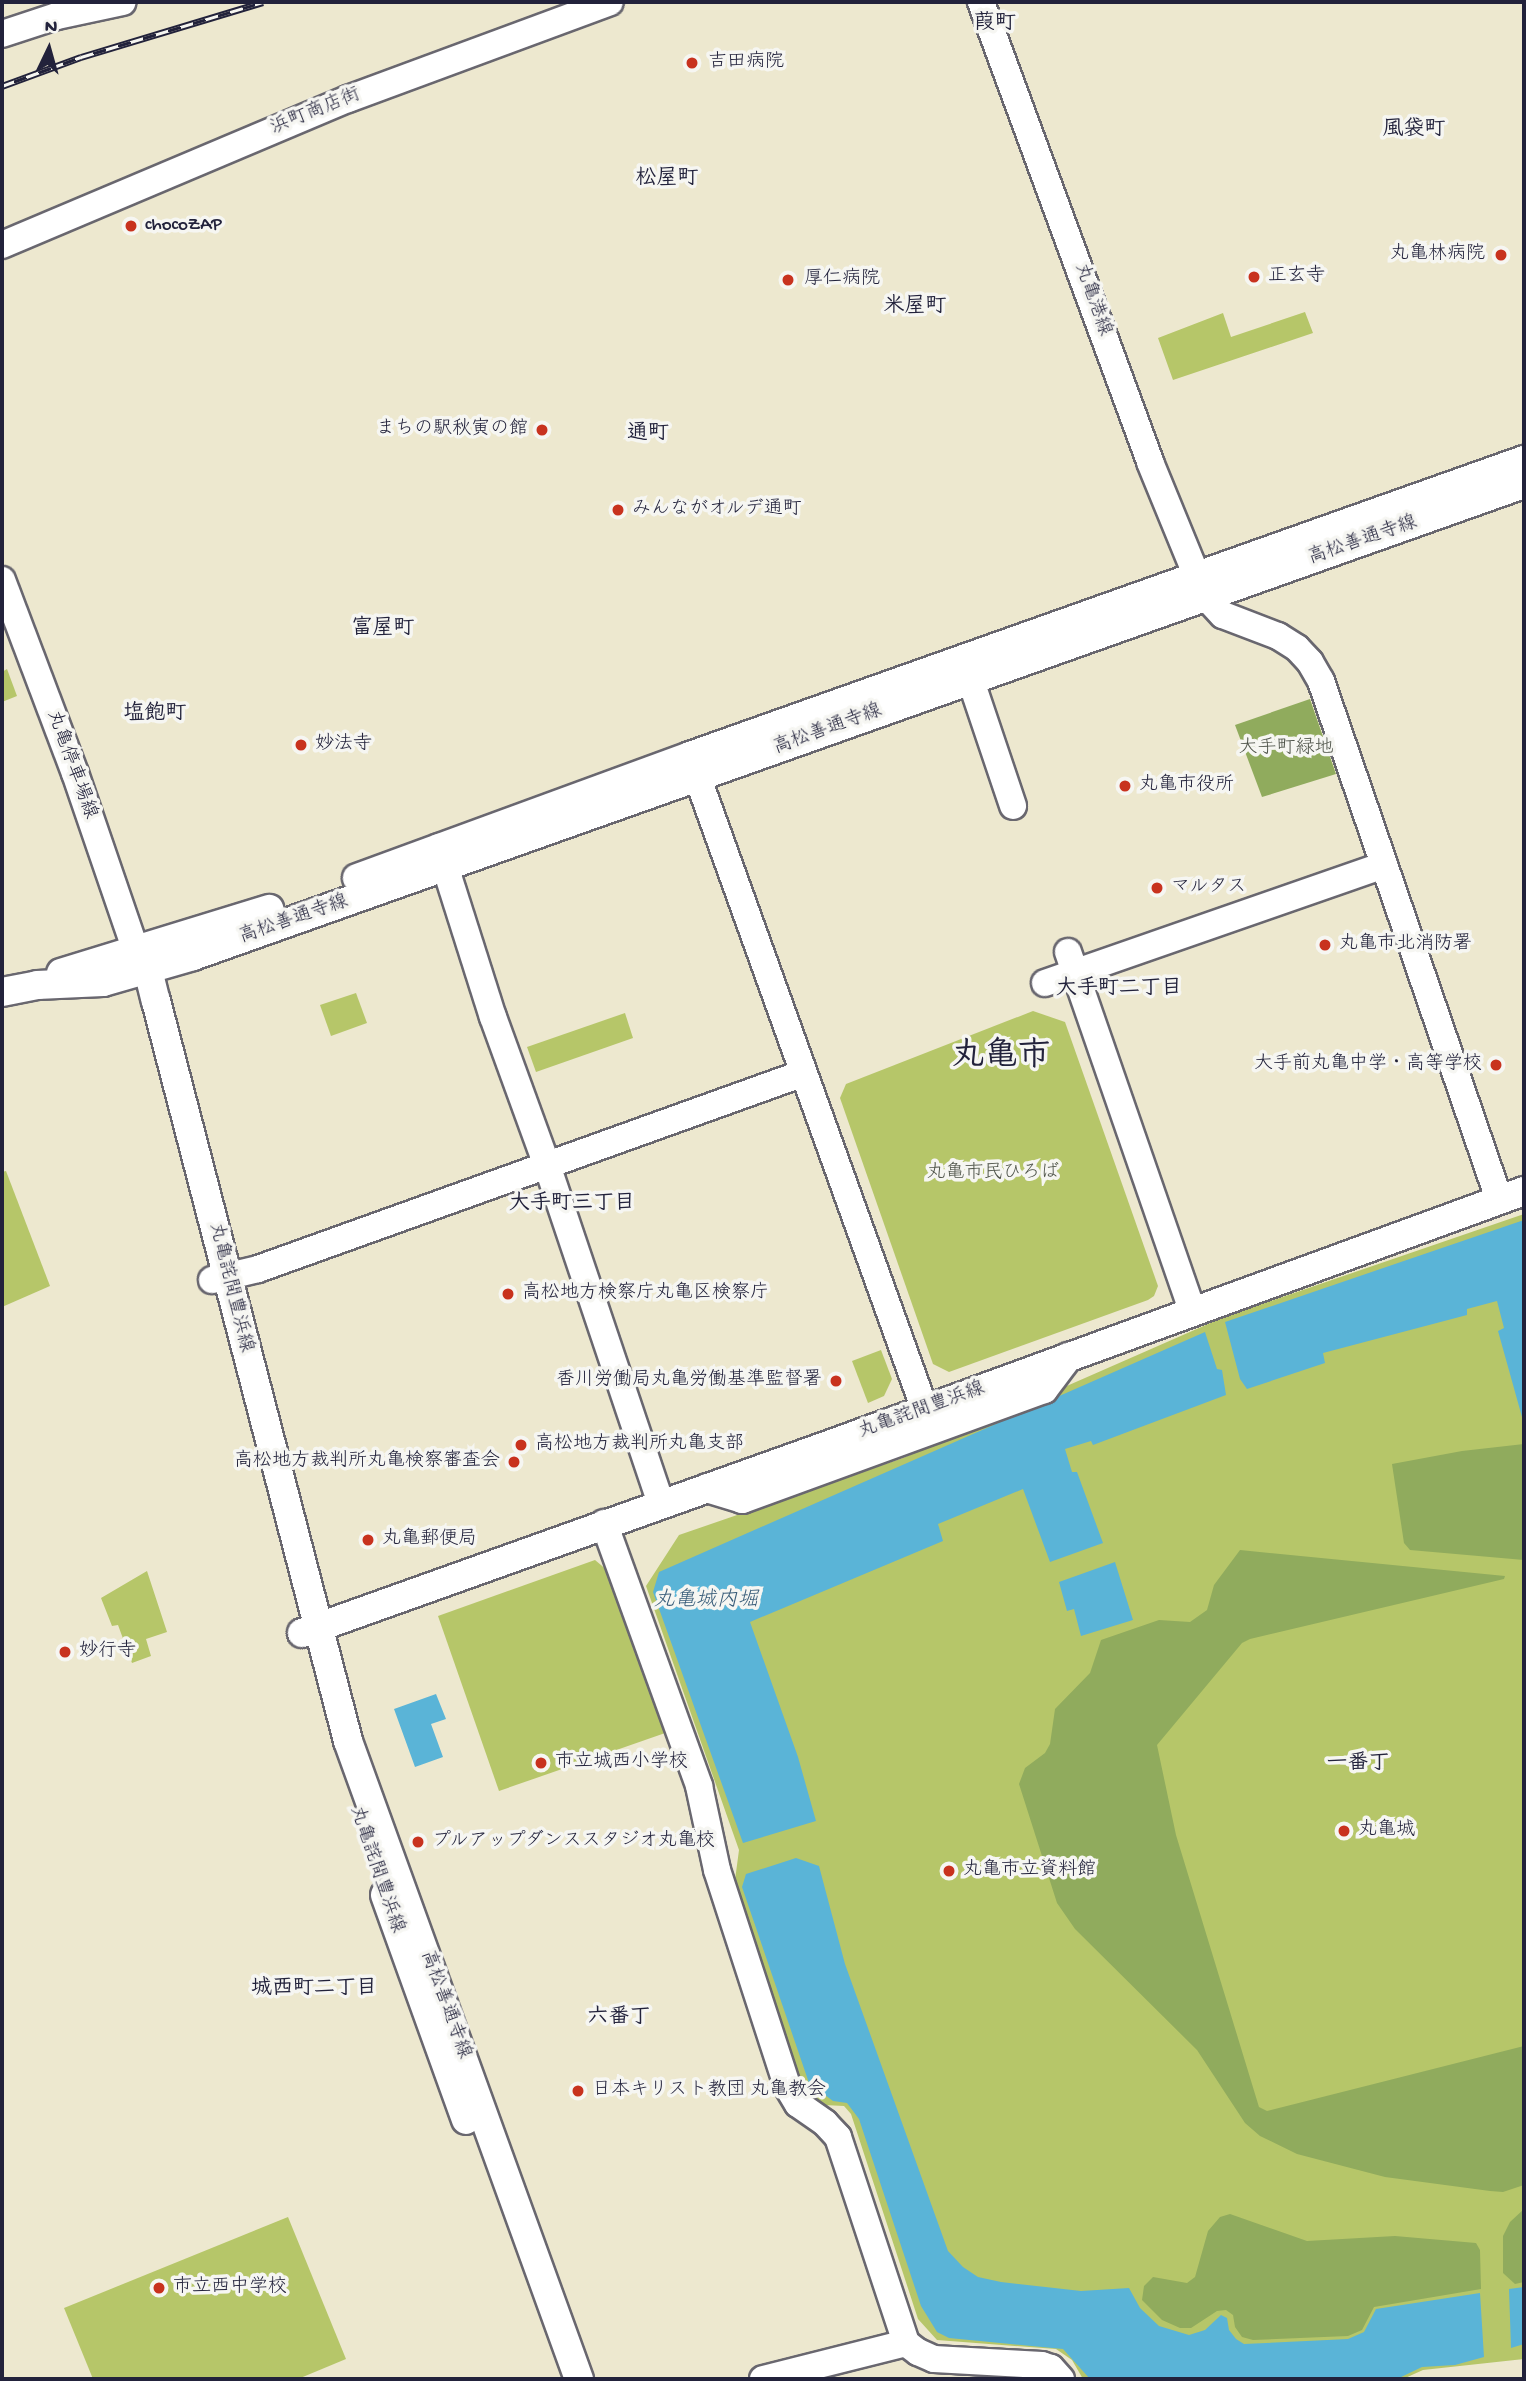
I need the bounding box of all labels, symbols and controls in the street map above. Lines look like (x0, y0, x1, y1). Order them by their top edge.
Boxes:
district label: 葭町 (974, 12, 1016, 38)
north arrow (14, 14, 84, 84)
text: N (44, 16, 58, 40)
place label: 吉田病院 (708, 52, 784, 74)
marker: 吉田病院 (682, 53, 702, 73)
street label: 浜町商店街 (268, 84, 364, 140)
district label: 風袋町 (1383, 118, 1445, 144)
district label: 松屋町 (636, 167, 698, 193)
place label: chocoZAP (145, 215, 222, 237)
marker: chocoZAP (123, 218, 139, 234)
place label: 丸亀林病院 (1390, 244, 1485, 266)
marker: 丸亀林病院 (1491, 245, 1511, 265)
street label: 丸亀港線 (1068, 260, 1116, 340)
place label: 正玄寺 (1268, 266, 1325, 288)
place label: 厚仁病院 (804, 269, 880, 291)
marker: 正玄寺 (1246, 269, 1262, 285)
marker: 厚仁病院 (778, 270, 798, 290)
district label: 米屋町 (884, 295, 946, 321)
place label: まちの駅秋寅の館 (376, 419, 528, 441)
marker: まちの駅秋寅の館 (534, 422, 550, 438)
district label: 通町 (627, 422, 669, 448)
place label: みんながオルデ通町 (632, 499, 803, 521)
marker: みんながオルデ通町 (610, 502, 626, 518)
street label: 高松善通寺線 (1305, 512, 1421, 570)
district label: 富屋町 (352, 617, 414, 643)
street label: 高松善通寺線 (771, 700, 885, 760)
district label: 塩飽町 (124, 702, 186, 728)
street label: 丸亀停車場線 (41, 708, 101, 822)
place label: 妙法寺 (315, 734, 372, 756)
marker: 妙法寺 (293, 737, 309, 753)
park label: 大手町緑地 (1239, 738, 1333, 760)
place label: 丸亀市役所 (1139, 775, 1234, 797)
marker: 丸亀市役所 (1117, 778, 1133, 794)
place label: マルタス (1171, 877, 1247, 899)
marker: マルタス (1149, 880, 1165, 896)
street label: 高松善通寺線 (236, 891, 352, 949)
place label: 丸亀市北消防署 (1339, 934, 1472, 956)
marker: 丸亀市北消防署 (1317, 937, 1333, 953)
district label: 大手町二丁目 (1056, 977, 1182, 1003)
district label: 丸亀市 (952, 1039, 1050, 1079)
place label: 大手前丸亀中学・高等学校 (1254, 1054, 1482, 1076)
marker: 大手前丸亀中学・高等学校 (1488, 1057, 1504, 1073)
park label: 丸亀市民ひろば (927, 1163, 1059, 1185)
district label: 大手町三丁目 (509, 1192, 635, 1218)
street label: 丸亀詫間豊浜線 (203, 1221, 257, 1355)
place label: 高松地方検察庁丸亀区検察庁 (522, 1283, 769, 1305)
marker: 高松地方検察庁丸亀区検察庁 (500, 1286, 516, 1302)
place label: 香川労働局丸亀労働基準監督署 (556, 1370, 822, 1392)
marker: 香川労働局丸亀労働基準監督署 (828, 1373, 844, 1389)
street label: 丸亀詫間豊浜線 (856, 1378, 988, 1444)
place label: 高松地方裁判所丸亀支部 (535, 1434, 744, 1456)
marker: 高松地方裁判所丸亀支部 (513, 1437, 529, 1453)
place label: 高松地方裁判所丸亀検察審査会 (234, 1451, 500, 1473)
marker: 高松地方裁判所丸亀検察審査会 (506, 1454, 522, 1470)
place label: 丸亀郵便局 (382, 1529, 477, 1551)
marker: 丸亀郵便局 (360, 1532, 376, 1548)
water label: 丸亀城内堀 (654, 1589, 758, 1615)
place label: 妙行寺 (79, 1641, 136, 1663)
marker: 妙行寺 (57, 1644, 73, 1660)
place label: 市立城西小学校 (555, 1752, 688, 1774)
district label: 一番丁 (1327, 1752, 1389, 1778)
marker: 市立城西小学校 (533, 1755, 549, 1771)
street label: 丸亀詫間豊浜線 (344, 1803, 408, 1937)
place label: 丸亀城 (1358, 1820, 1415, 1842)
marker: 丸亀城 (1336, 1823, 1352, 1839)
place label: プルアップダンススタジオ丸亀校 (432, 1831, 717, 1853)
marker: プルアップダンススタジオ丸亀校 (410, 1834, 426, 1850)
place label: 丸亀市立資料館 (963, 1860, 1096, 1882)
marker: 丸亀市立資料館 (941, 1863, 957, 1879)
street label: 高松善通寺線 (415, 1948, 475, 2062)
district label: 城西町二丁目 (251, 1977, 377, 2003)
district label: 六番丁 (588, 2006, 650, 2032)
place label: 日本キリスト教団 丸亀教会 (592, 2080, 824, 2102)
marker: 日本キリスト教団 丸亀教会 (570, 2083, 586, 2099)
place label: 市立西中学校 (173, 2277, 287, 2299)
marker: 市立西中学校 (151, 2280, 167, 2296)

